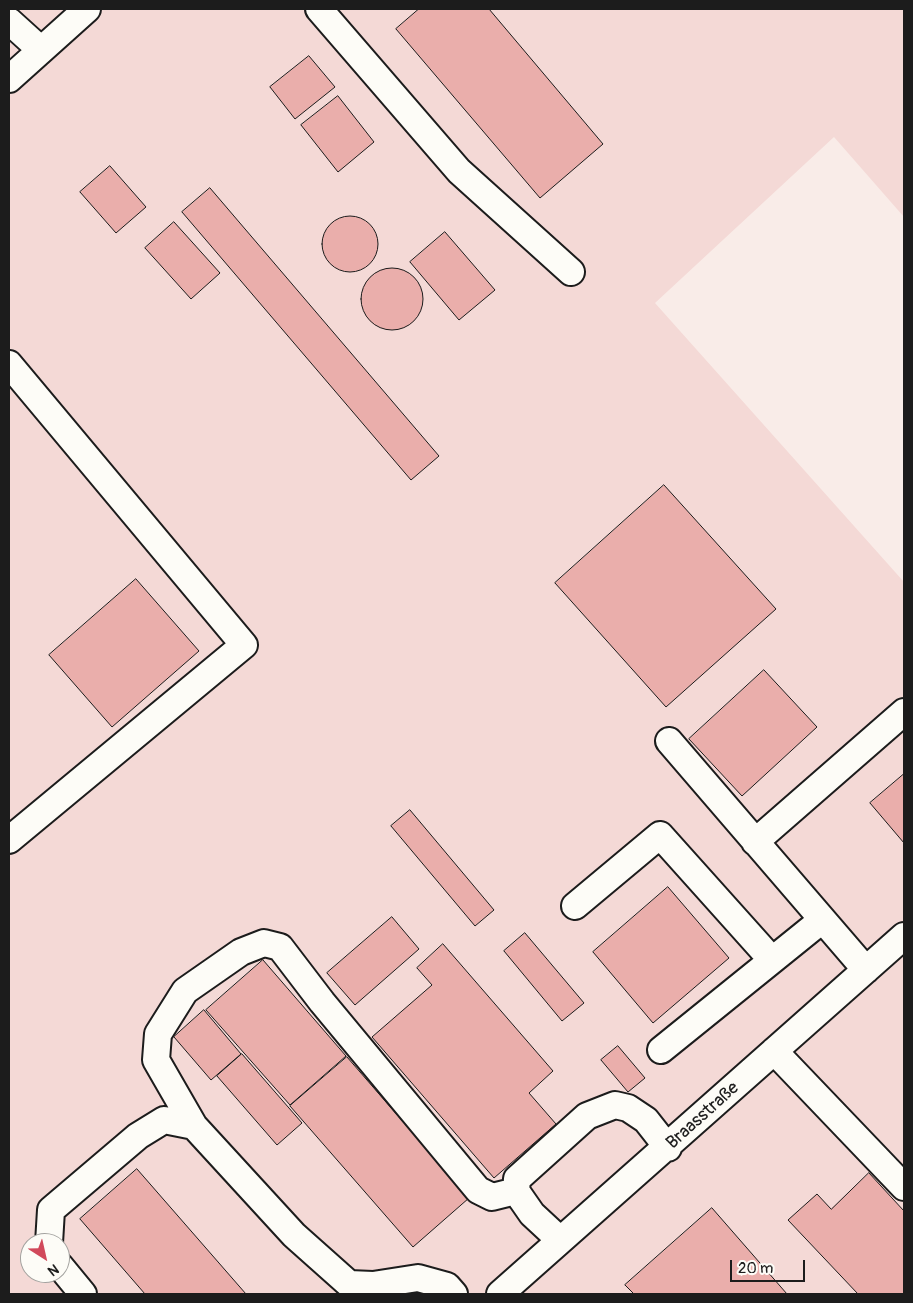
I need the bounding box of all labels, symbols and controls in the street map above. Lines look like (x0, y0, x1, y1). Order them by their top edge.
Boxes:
street label: Braasstraße (662, 1078, 744, 1154)
north arrow (20, 1233, 70, 1283)
scale bar (733, 1250, 808, 1282)
text: 20 m (738, 1259, 773, 1278)
text: N (45, 1260, 62, 1280)

